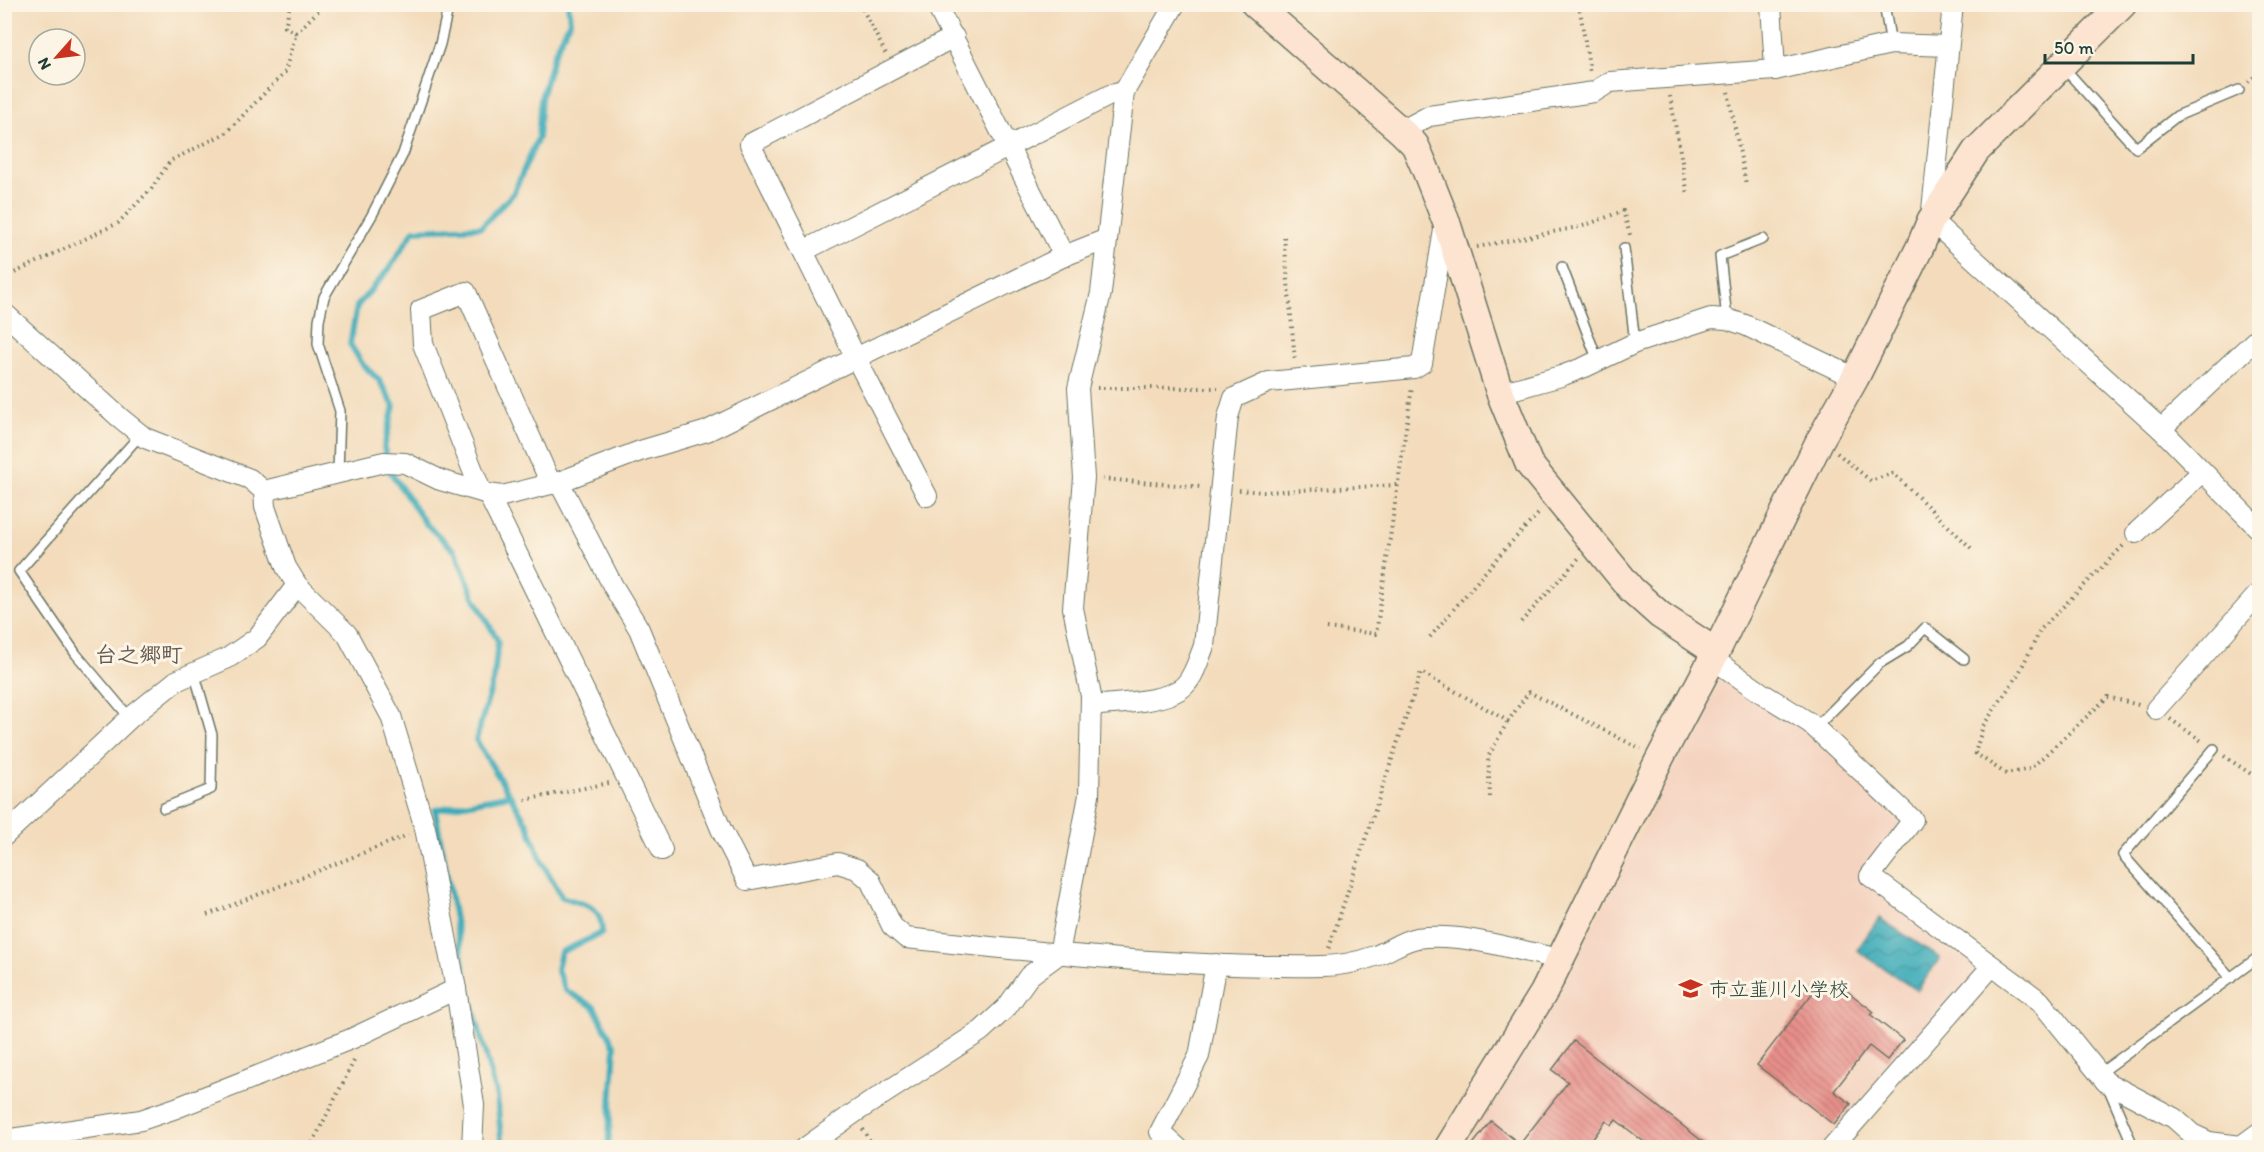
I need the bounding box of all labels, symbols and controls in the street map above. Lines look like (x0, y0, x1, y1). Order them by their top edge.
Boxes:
north arrow (27, 27, 87, 87)
scale bar (2045, 27, 2194, 65)
text: 50 m (2054, 37, 2094, 59)
text: N (33, 55, 55, 73)
district label: 台之郷町 (95, 641, 183, 668)
school or university icon: 市立韮川小学校 (1678, 976, 1704, 1002)
place label: 市立韮川小学校 (1709, 977, 1849, 1001)

